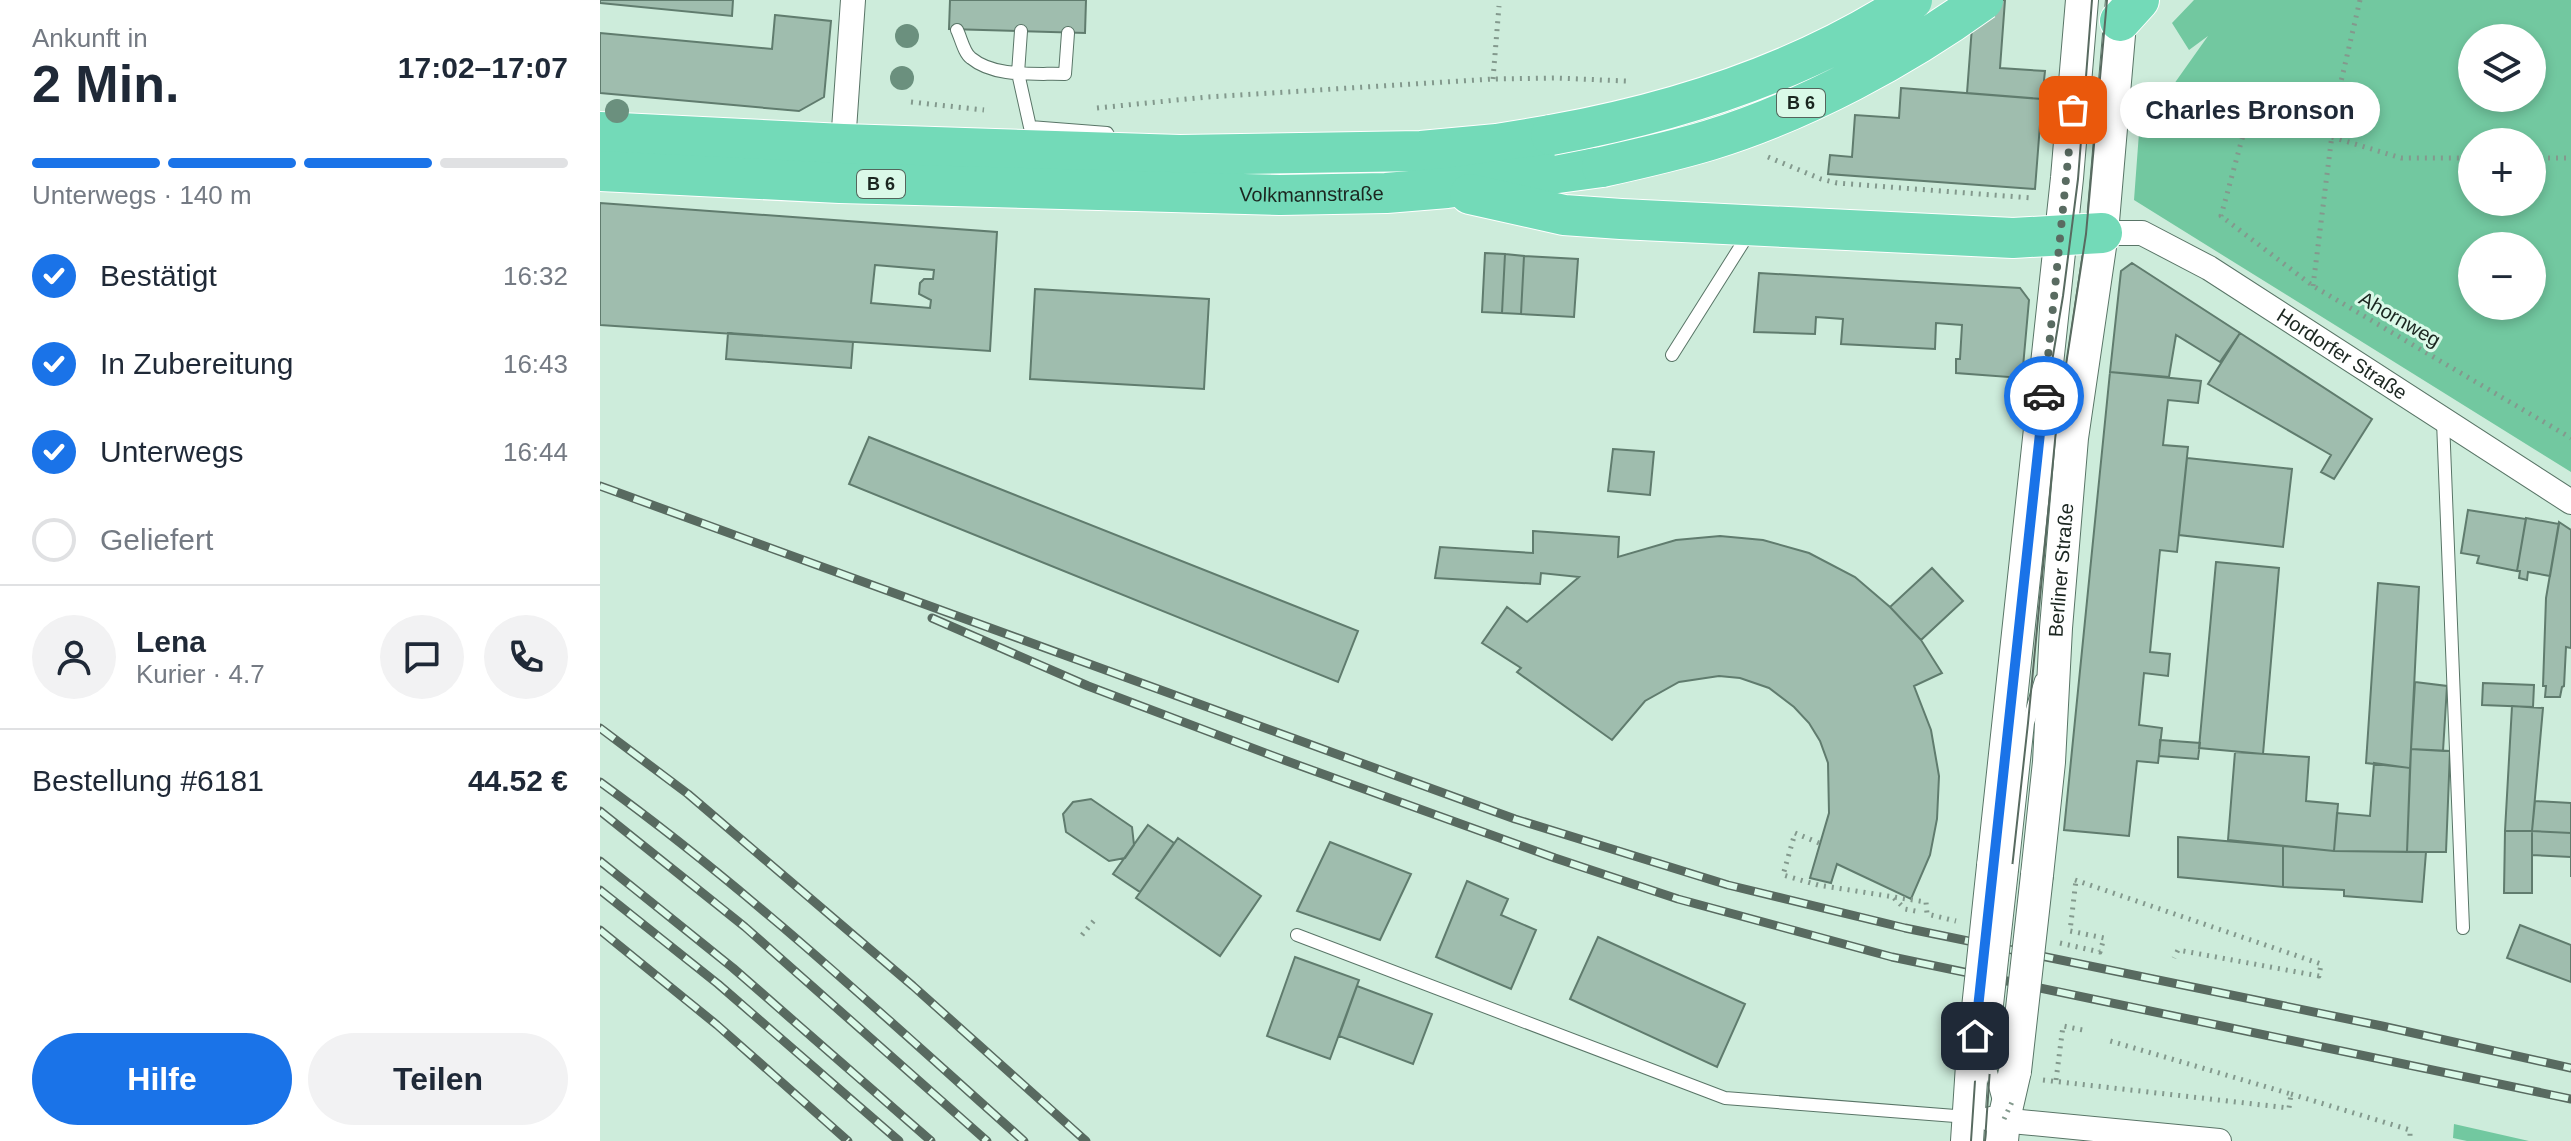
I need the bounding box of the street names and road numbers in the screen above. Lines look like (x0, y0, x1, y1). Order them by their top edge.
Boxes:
road number: B 6 (1777, 89, 1825, 117)
road number: B 6 (857, 170, 905, 198)
street label: Volkmannstraße (1239, 182, 1384, 206)
street label: Ahornweg (2356, 287, 2444, 351)
street label: Hordorfer Straße (2273, 304, 2411, 404)
street label: Berliner Straße (2045, 502, 2077, 638)

